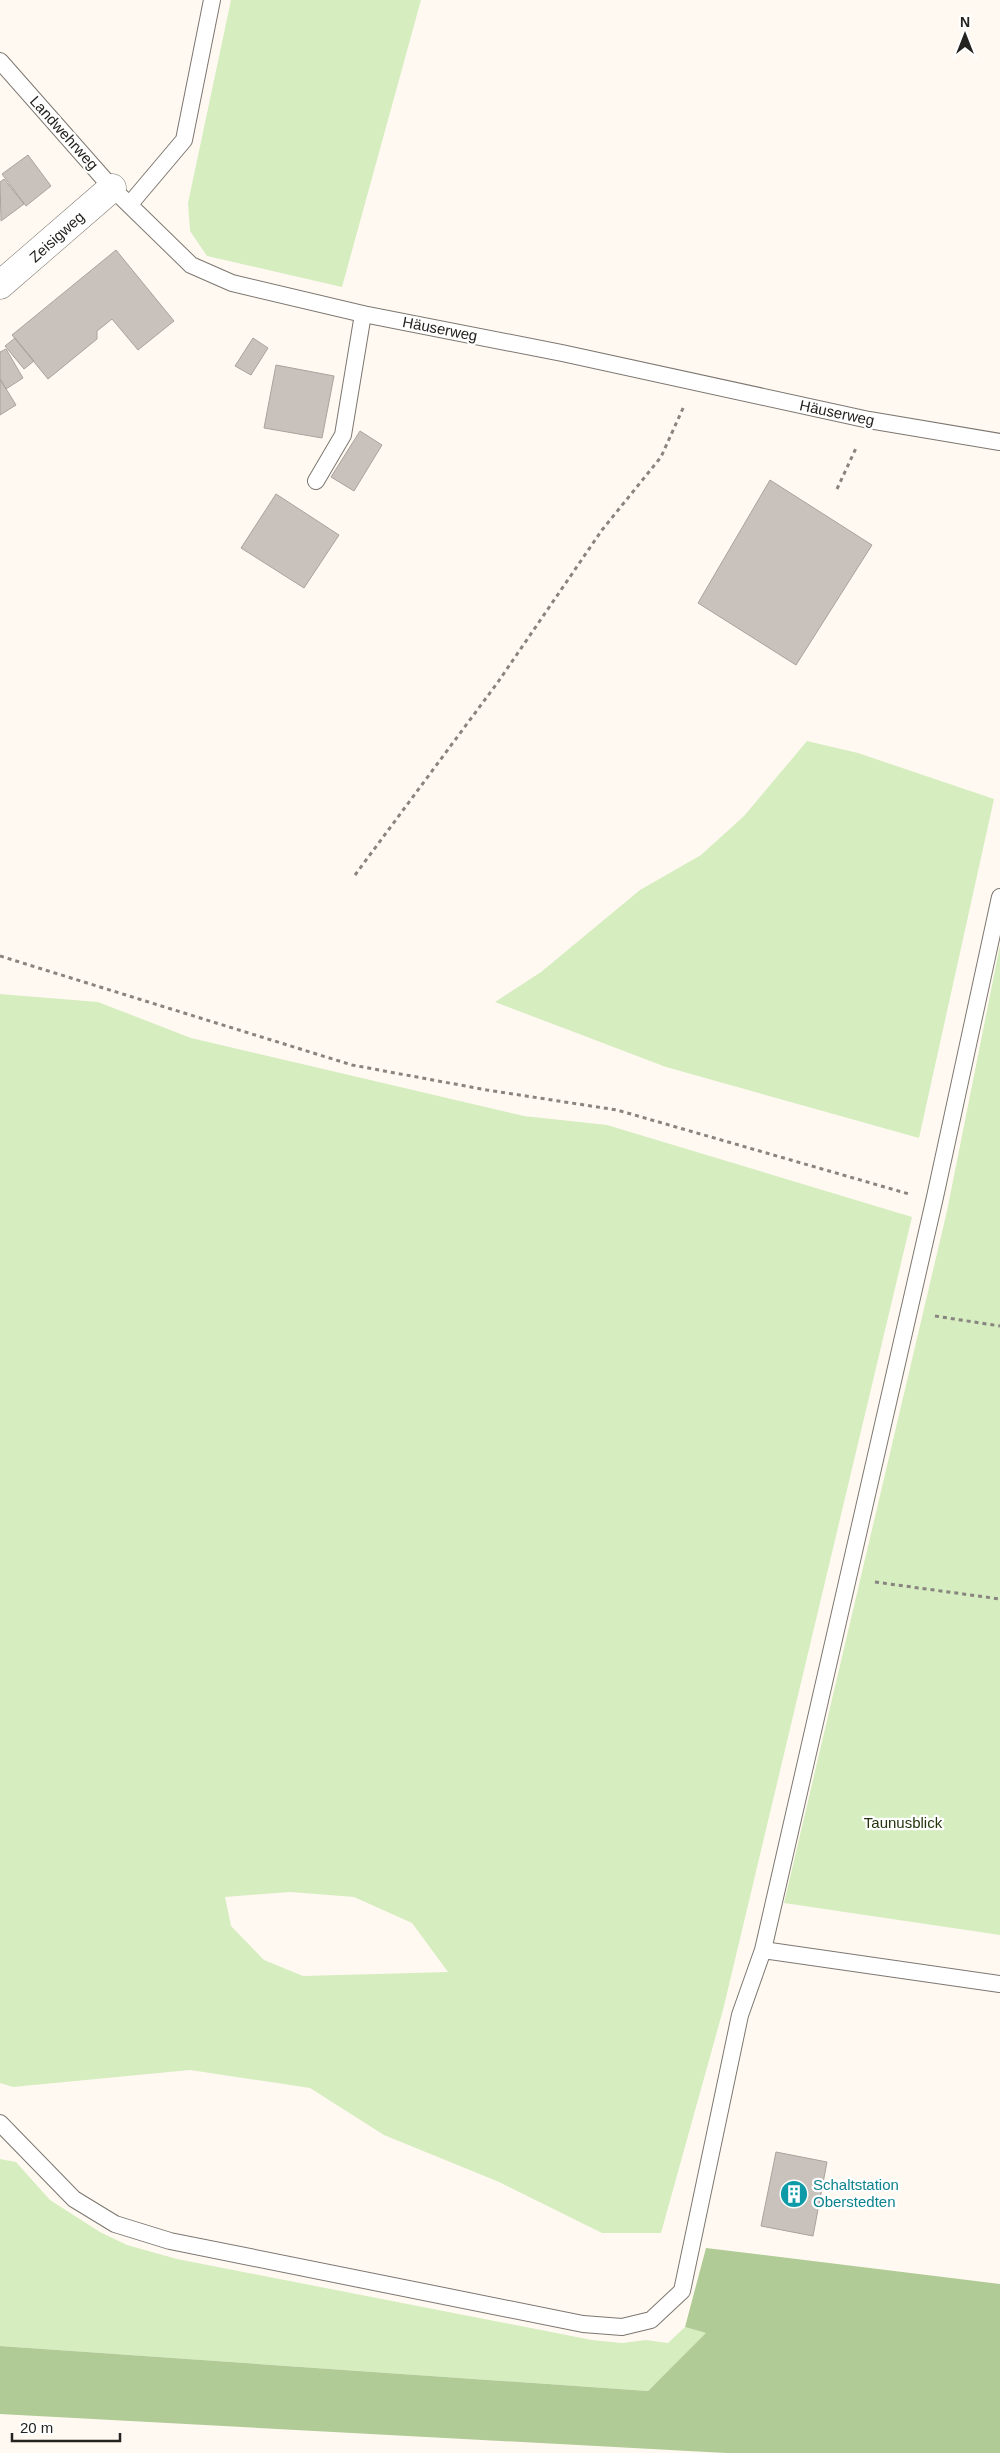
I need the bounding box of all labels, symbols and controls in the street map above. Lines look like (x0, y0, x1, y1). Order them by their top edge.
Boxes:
north arrow (940, 10, 990, 60)
text: N (960, 14, 970, 30)
street label: Landwehrweg (27, 92, 102, 173)
street label: Zeisigweg (26, 208, 87, 266)
street label: Häuserweg (401, 313, 479, 344)
street label: Häuserweg (798, 396, 876, 429)
park label: Taunusblick (864, 1814, 943, 1831)
place label: Schaltstation Oberstedten (813, 2176, 899, 2210)
building icon: Schaltstation Oberstedten (779, 2179, 809, 2209)
scale bar (12, 2410, 120, 2442)
text: 20 m (20, 2419, 53, 2436)

